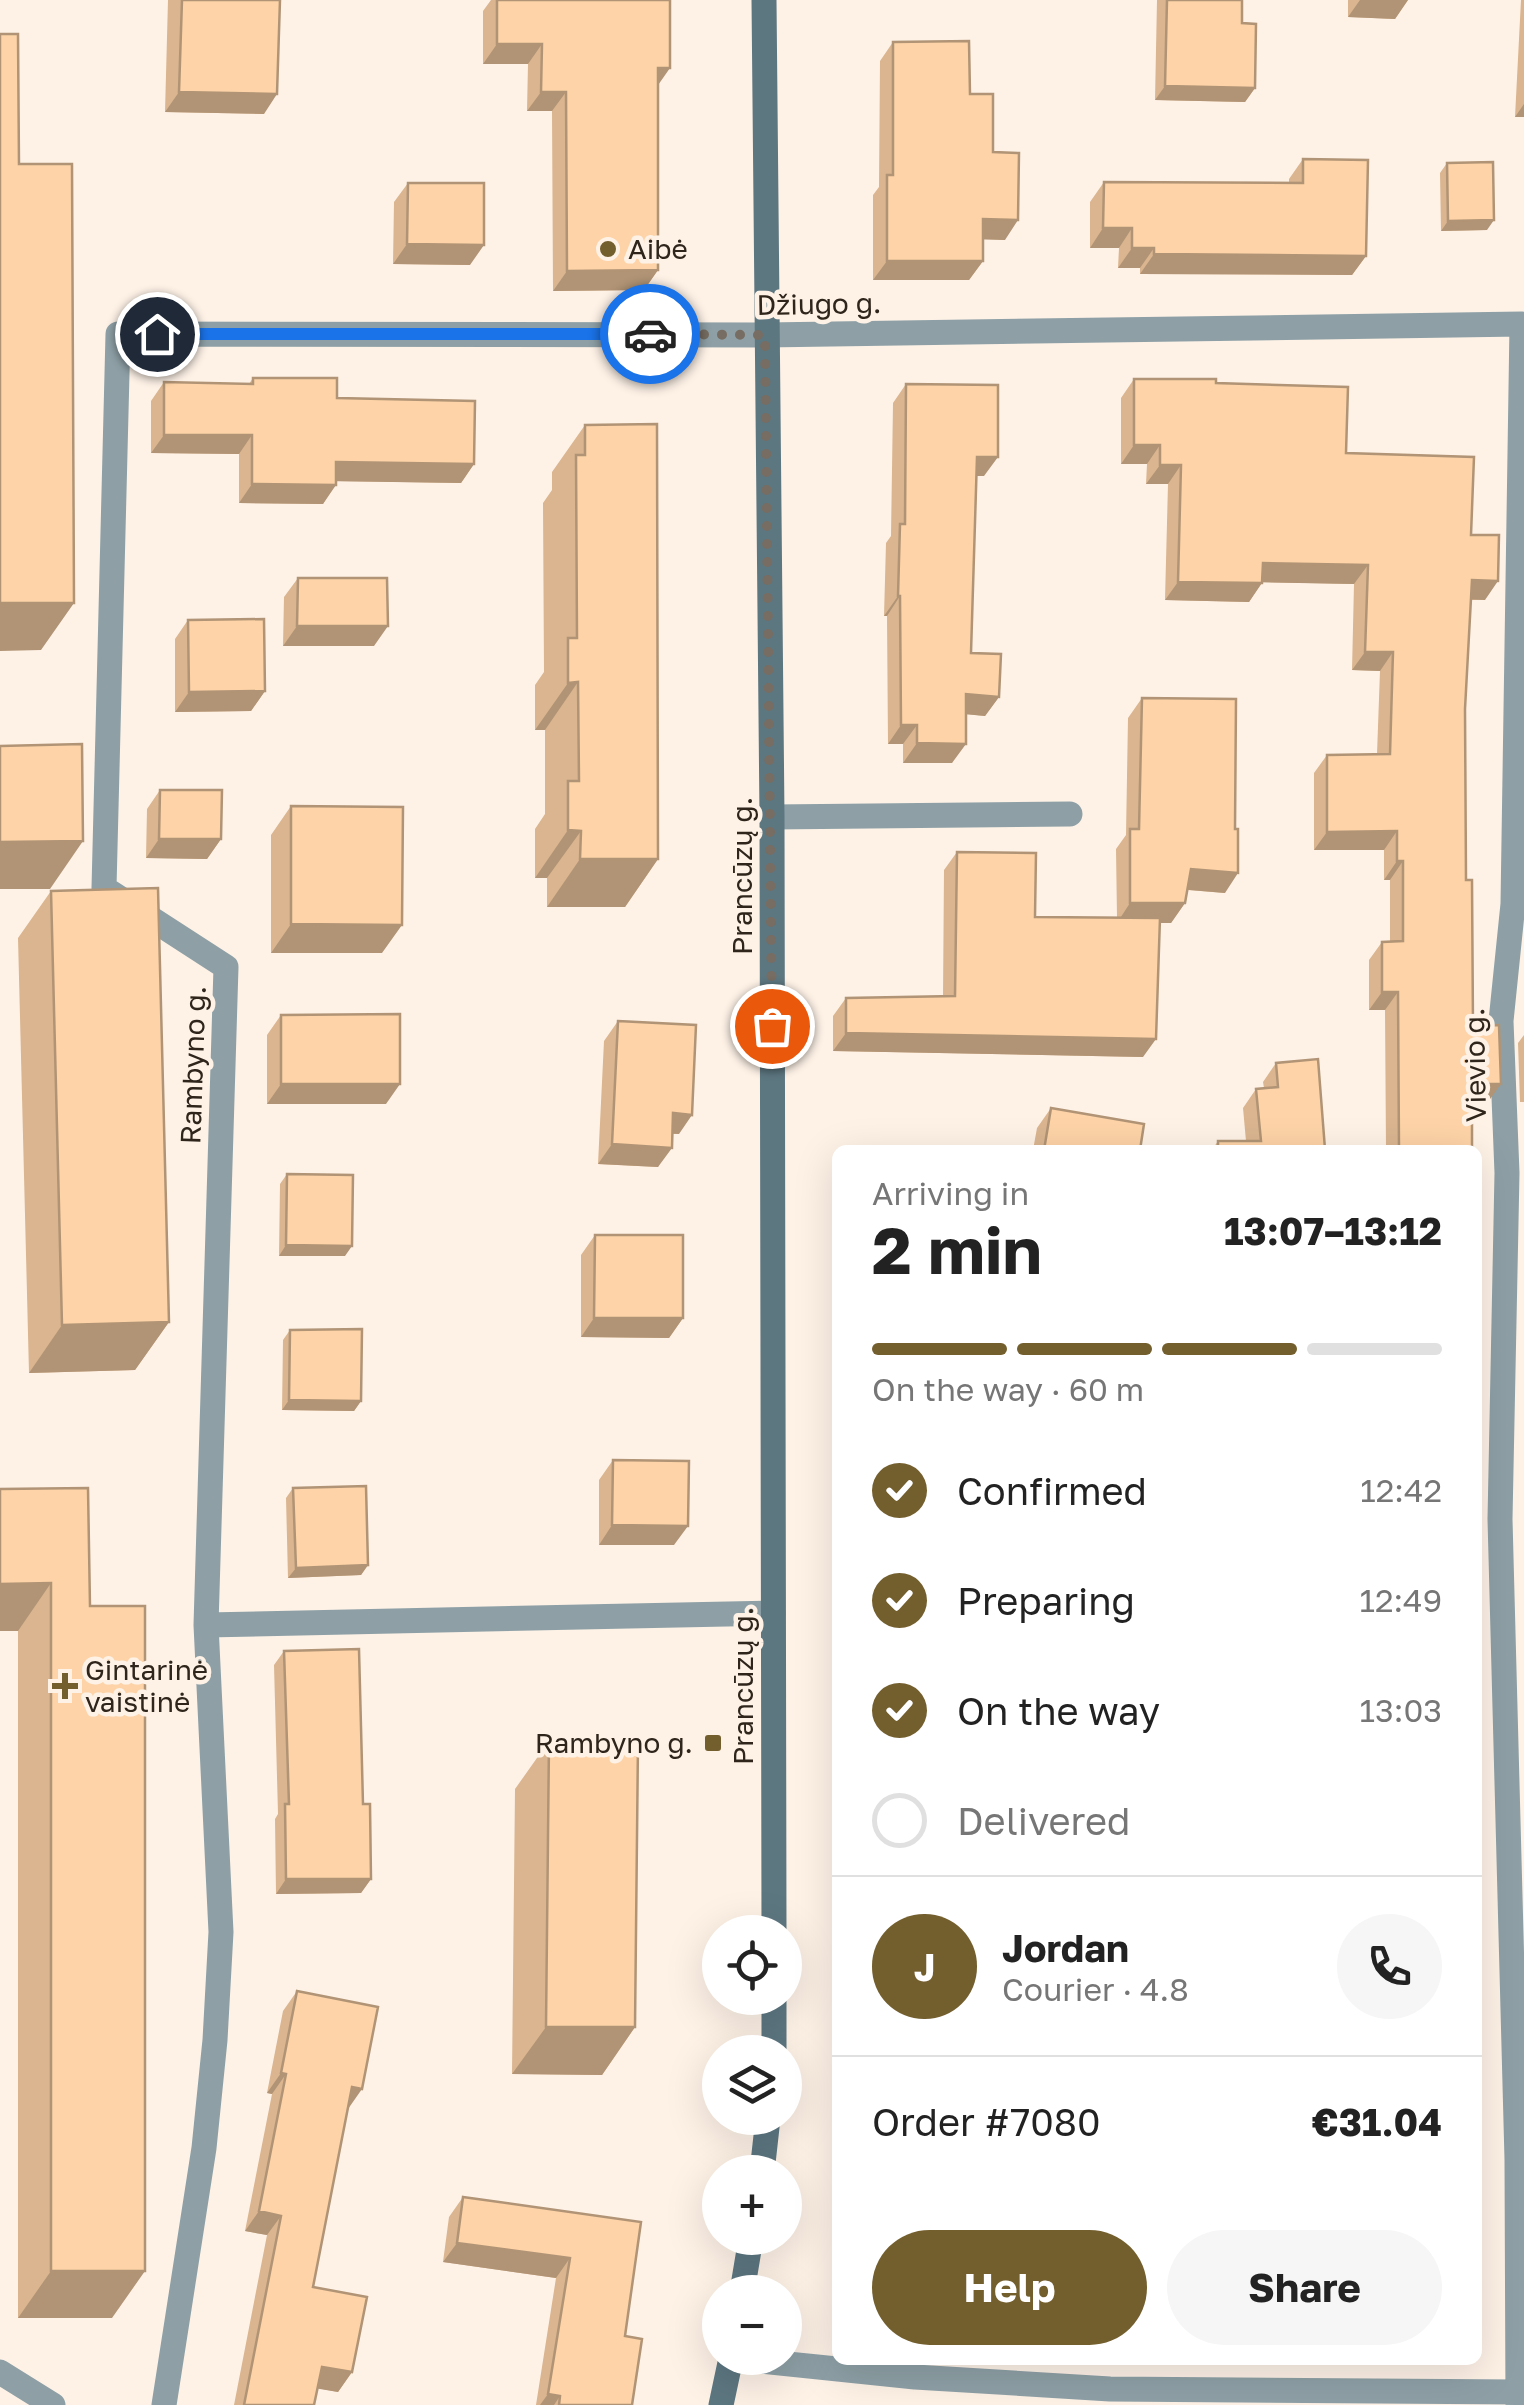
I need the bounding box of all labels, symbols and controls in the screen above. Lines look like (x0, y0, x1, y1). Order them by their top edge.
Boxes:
place label: Aibė (628, 232, 688, 265)
marker: Aibė (597, 238, 619, 260)
courier (600, 284, 700, 384)
street label: Džiugo g. (756, 286, 882, 321)
pin (115, 292, 200, 377)
icon: home (130, 307, 185, 362)
icon: car (623, 307, 678, 362)
street label: Prancūzų g. (725, 797, 758, 955)
pin (730, 984, 815, 1069)
street label: Rambyno g. (173, 985, 212, 1145)
icon: bag (745, 999, 800, 1054)
street label: Vievio g. (1457, 1007, 1492, 1123)
text: Arriving in (872, 1174, 1029, 1212)
text: 13:07–13:12 (1224, 1208, 1442, 1253)
text: 2 min (872, 1210, 1042, 1288)
text: On the way · 60 m (872, 1370, 1144, 1408)
icon: check (872, 1463, 927, 1518)
text: Confirmed (957, 1468, 1147, 1513)
text: 12:42 (1360, 1471, 1442, 1509)
icon: check (872, 1573, 927, 1628)
text: Preparing (957, 1578, 1135, 1623)
text: 12:49 (1359, 1581, 1442, 1619)
street label: Prancūzų g. (726, 1607, 759, 1765)
place label: Gintarinė vaistinė (85, 1653, 208, 1718)
marker: Gintarinė vaistinė (54, 1675, 76, 1697)
icon: check (872, 1683, 927, 1738)
text: On the way (957, 1688, 1160, 1733)
text: 13:03 (1360, 1691, 1442, 1729)
place label: Rambyno g. (535, 1726, 693, 1759)
marker: Rambyno g. (702, 1732, 724, 1754)
text: Delivered (957, 1798, 1130, 1843)
button: phone (1337, 1914, 1442, 2019)
map controls (702, 1915, 802, 2375)
button: locate (702, 1915, 802, 2015)
text: Jordan (1002, 1925, 1129, 1970)
text: J (914, 1944, 935, 1989)
text: Courier · 4.8 (1002, 1970, 1189, 2008)
button: layers (702, 2035, 802, 2135)
text: Order #7080 (872, 2099, 1101, 2144)
text: €31.04 (1312, 2099, 1442, 2144)
button: + (702, 2155, 802, 2255)
button: Help (872, 2230, 1147, 2345)
button: Share (1167, 2230, 1442, 2345)
button: − (702, 2275, 802, 2375)

